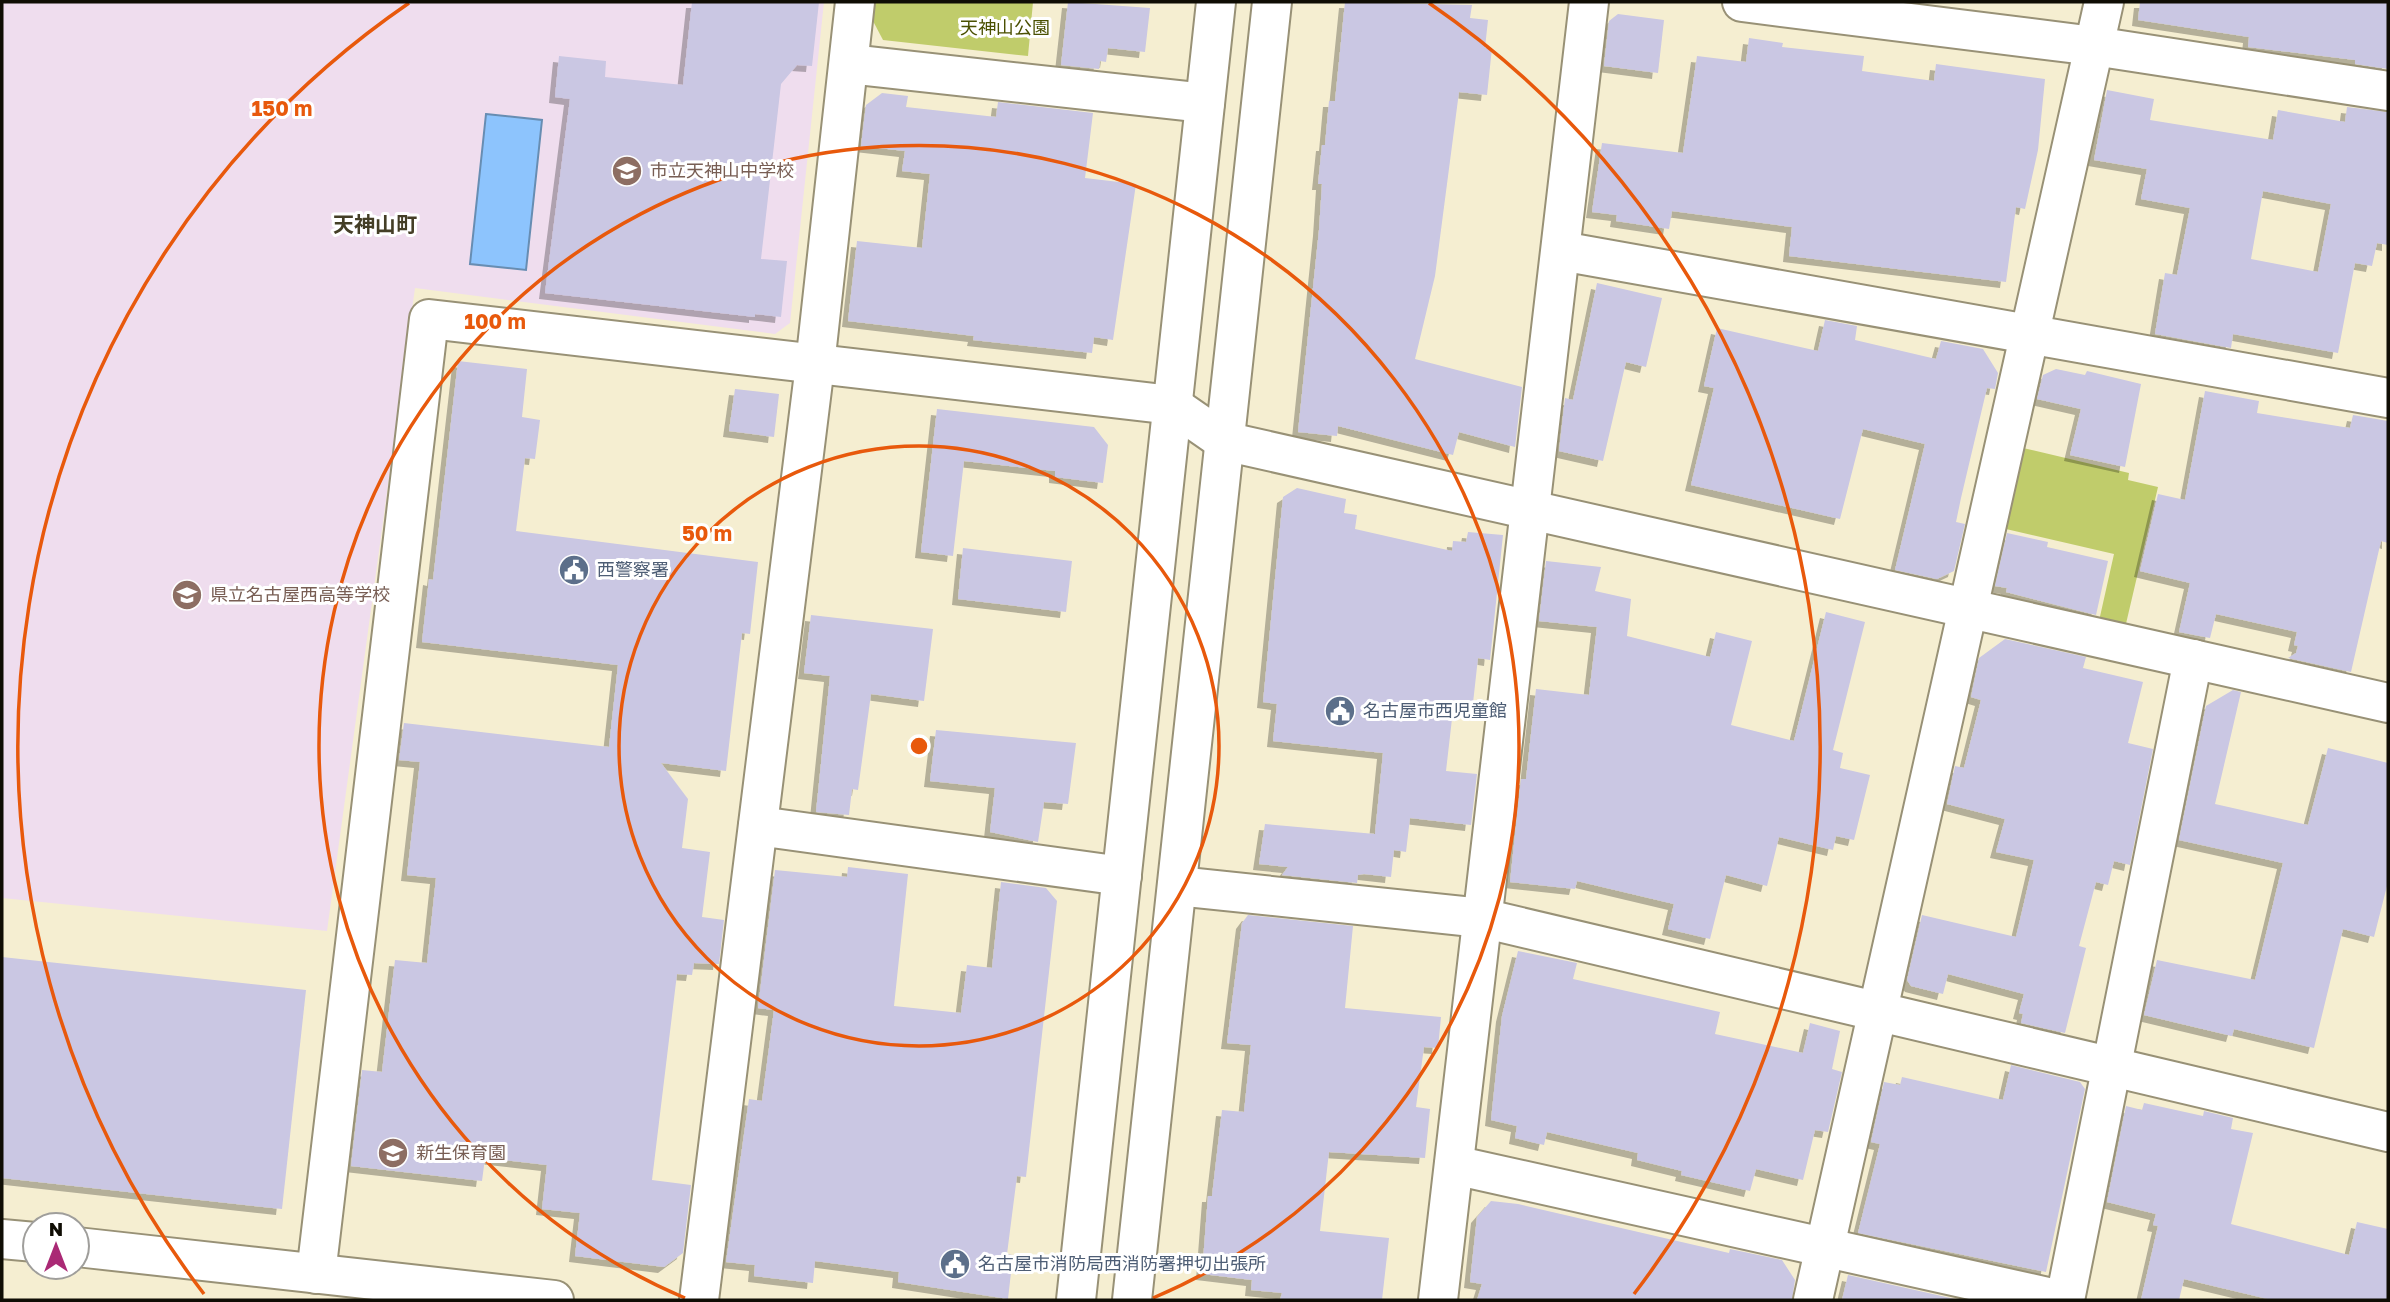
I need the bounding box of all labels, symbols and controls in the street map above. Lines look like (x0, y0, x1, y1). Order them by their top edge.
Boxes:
park label: 天神山公園 (960, 16, 1050, 38)
text: 150 m (252, 95, 312, 121)
school or university icon: 市立天神山中学校 (610, 154, 644, 188)
place label: 市立天神山中学校 (650, 159, 794, 181)
district label: 天神山町 (333, 211, 417, 237)
text: 100 m (464, 308, 526, 334)
text: 50 m (682, 520, 732, 546)
public building icon: 西警察署 (557, 553, 591, 587)
place label: 西警察署 (597, 558, 669, 580)
school or university icon: 県立名古屋西高等学校 (170, 578, 204, 612)
place label: 県立名古屋西高等学校 (210, 583, 390, 605)
public building icon: 名古屋市西児童館 (1323, 694, 1357, 728)
place label: 名古屋市西児童館 (1363, 699, 1507, 721)
centre of rings (907, 734, 931, 758)
school or university icon: 新生保育園 (376, 1136, 410, 1170)
place label: 新生保育園 (416, 1141, 506, 1163)
north arrow (21, 1211, 91, 1281)
text: N (49, 1217, 63, 1240)
public building icon: 名古屋市消防局西消防署押切出張所 (938, 1247, 972, 1281)
place label: 名古屋市消防局西消防署押切出張所 (978, 1252, 1266, 1274)

